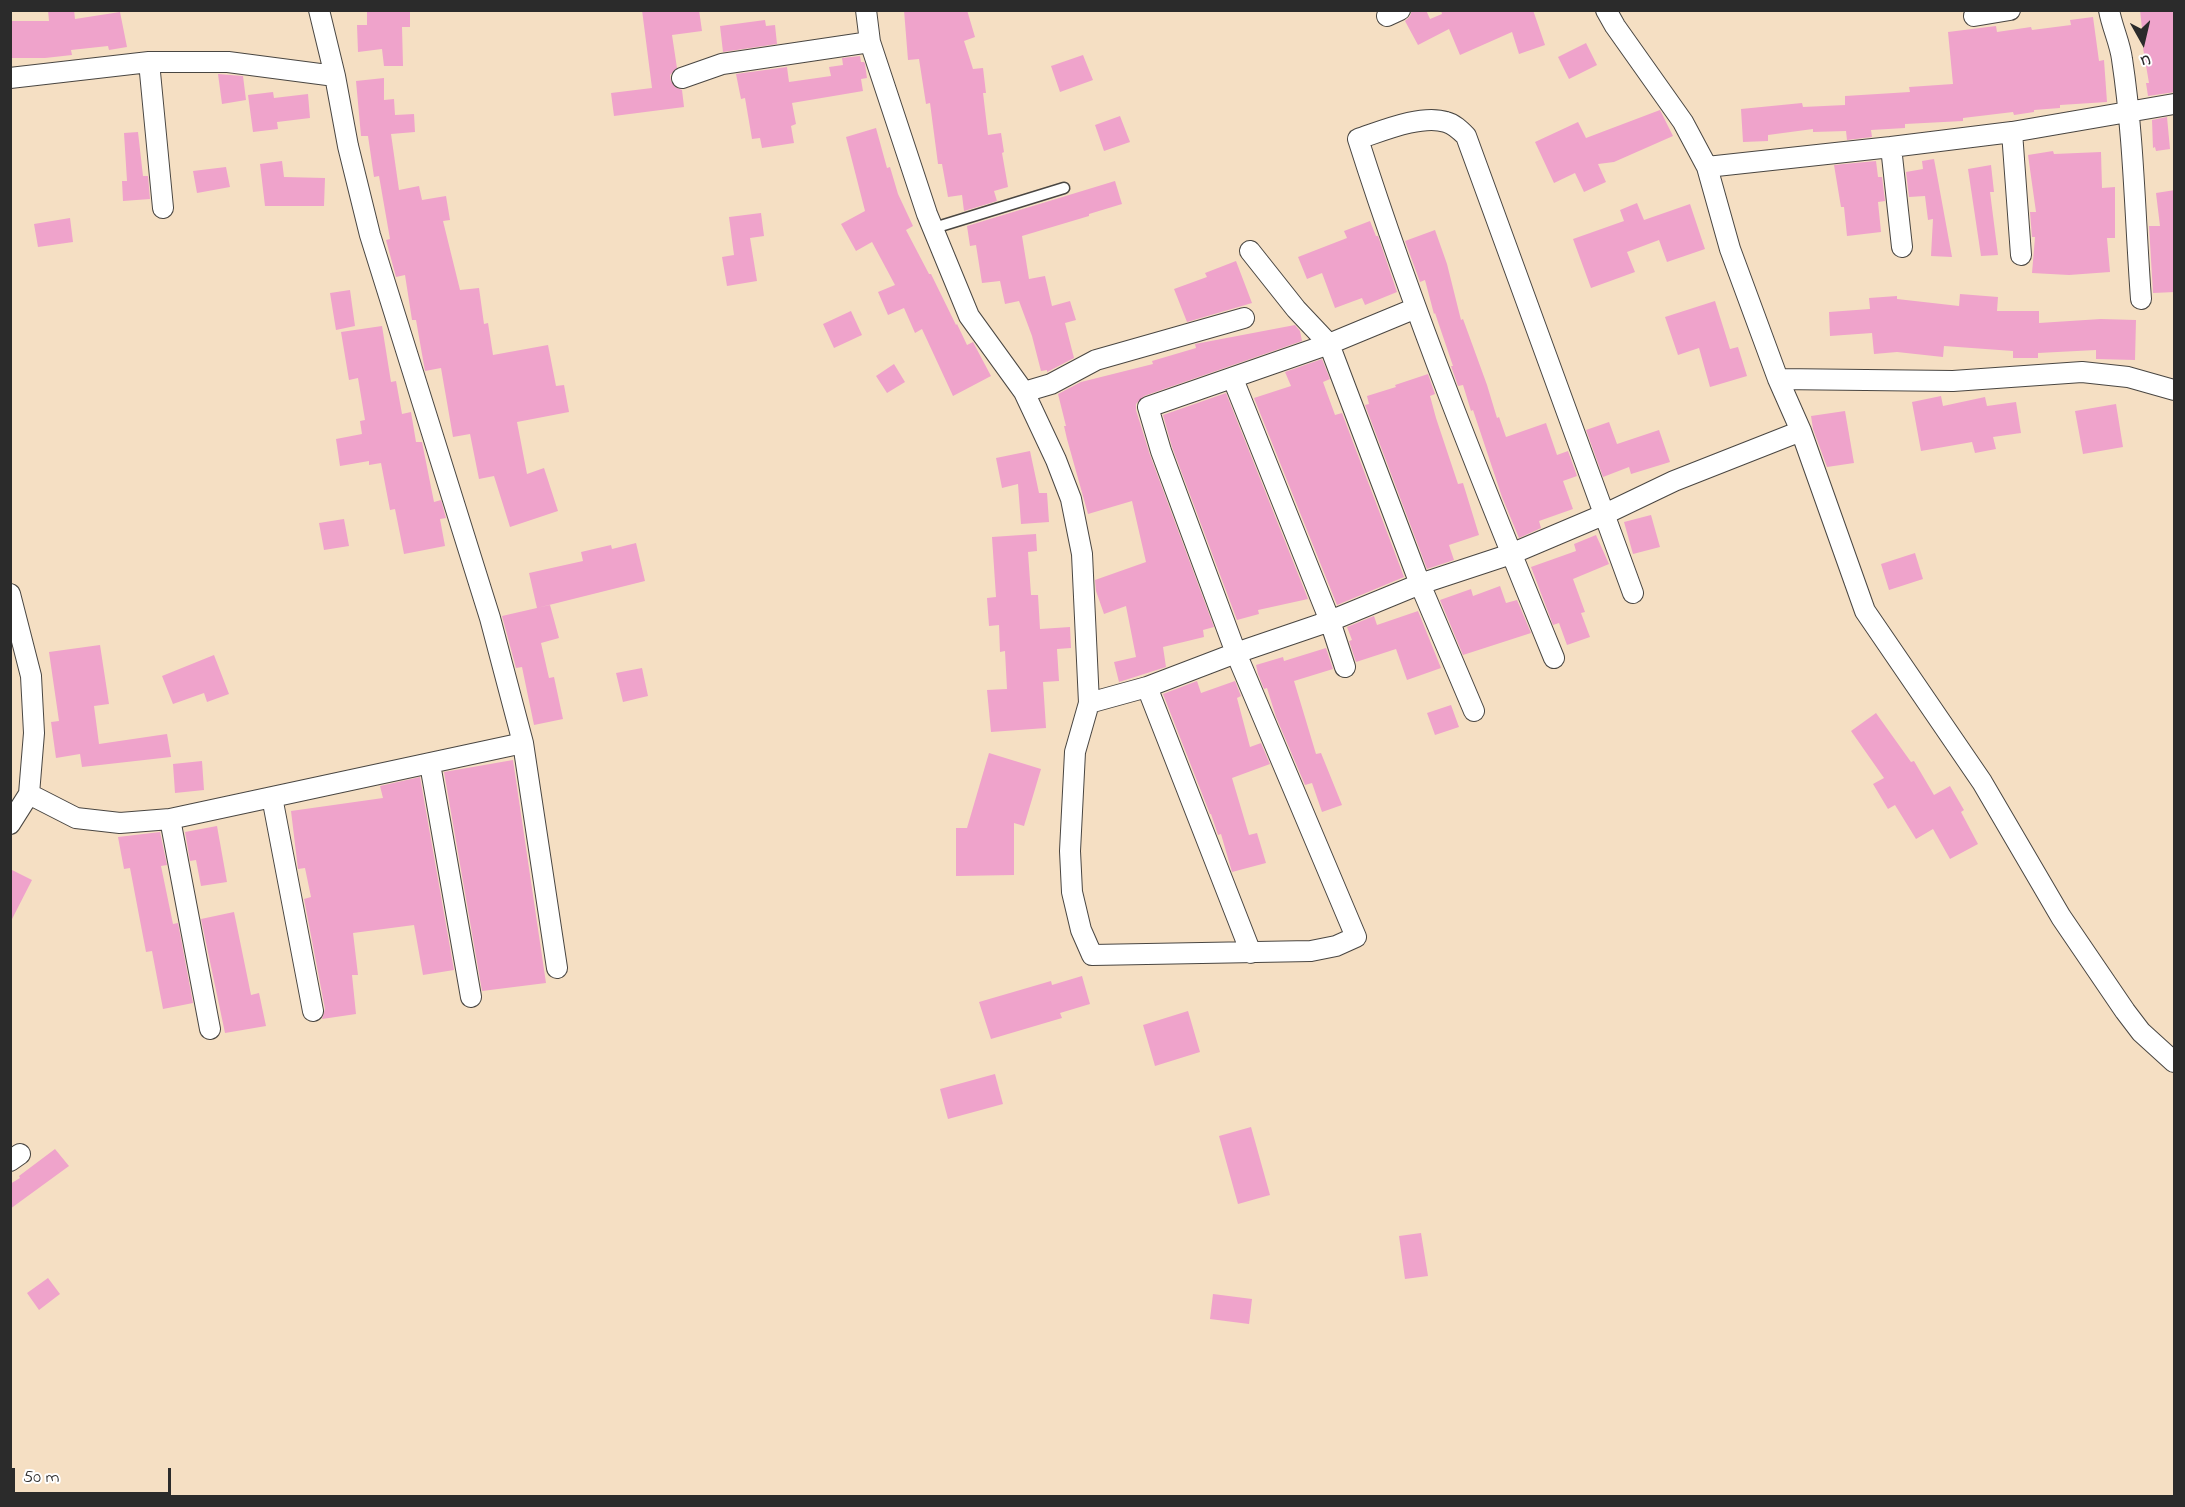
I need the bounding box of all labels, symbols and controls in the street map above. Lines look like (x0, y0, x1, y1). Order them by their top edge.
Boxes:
north arrow (2113, 12, 2173, 72)
text: U (2139, 47, 2152, 72)
scale bar (15, 1456, 174, 1494)
text: 50 m (23, 1465, 60, 1491)

